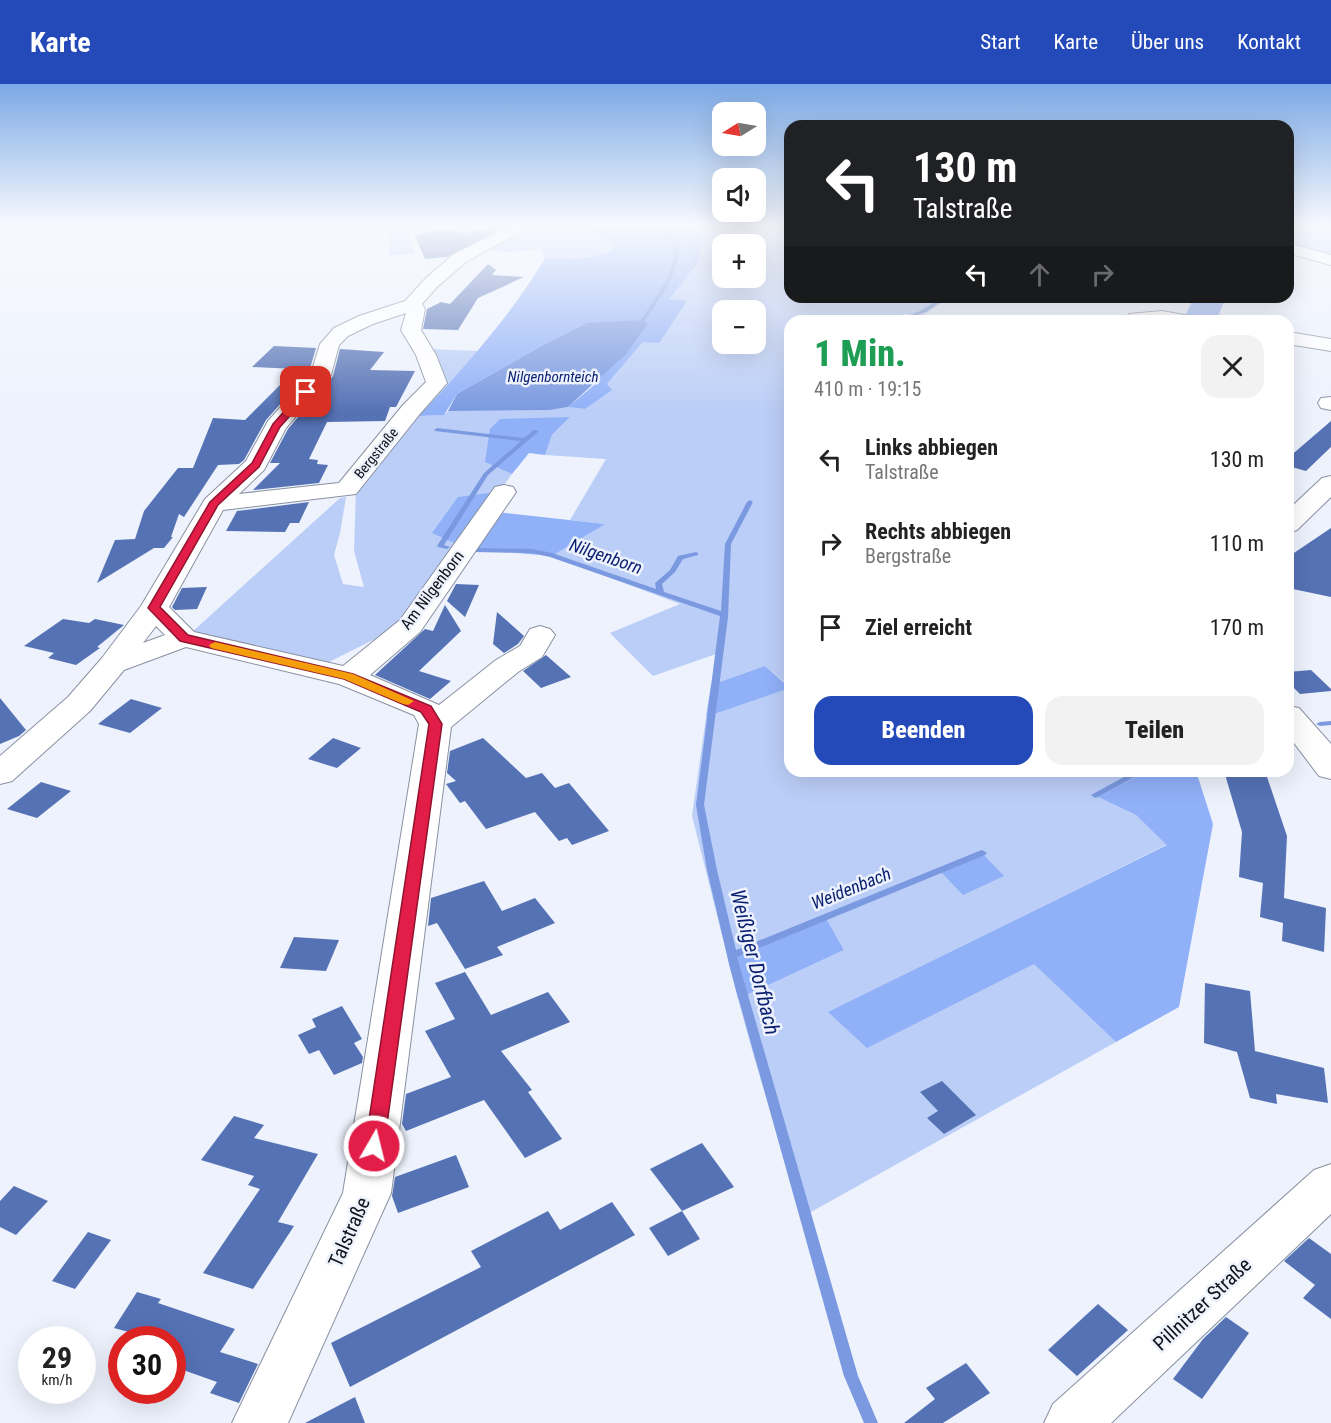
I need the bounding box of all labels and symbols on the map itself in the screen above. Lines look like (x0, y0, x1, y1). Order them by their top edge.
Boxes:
north arrow (712, 102, 766, 156)
pin (280, 366, 331, 417)
water label: Nilgenbornteich (508, 368, 598, 386)
street label: Bergstraße (351, 424, 401, 481)
water label: Nilgenborn (567, 534, 645, 578)
street label: Am Nilgenborn (396, 547, 468, 633)
water label: Weidenbach (808, 863, 894, 913)
water label: Weißiger Dorfbach (725, 887, 785, 1037)
position arrow (342, 1114, 406, 1178)
street label: Talstraße (323, 1193, 375, 1271)
street label: Pillnitzer Straße (1148, 1253, 1256, 1355)
speed limit sign: 30 (108, 1326, 186, 1404)

